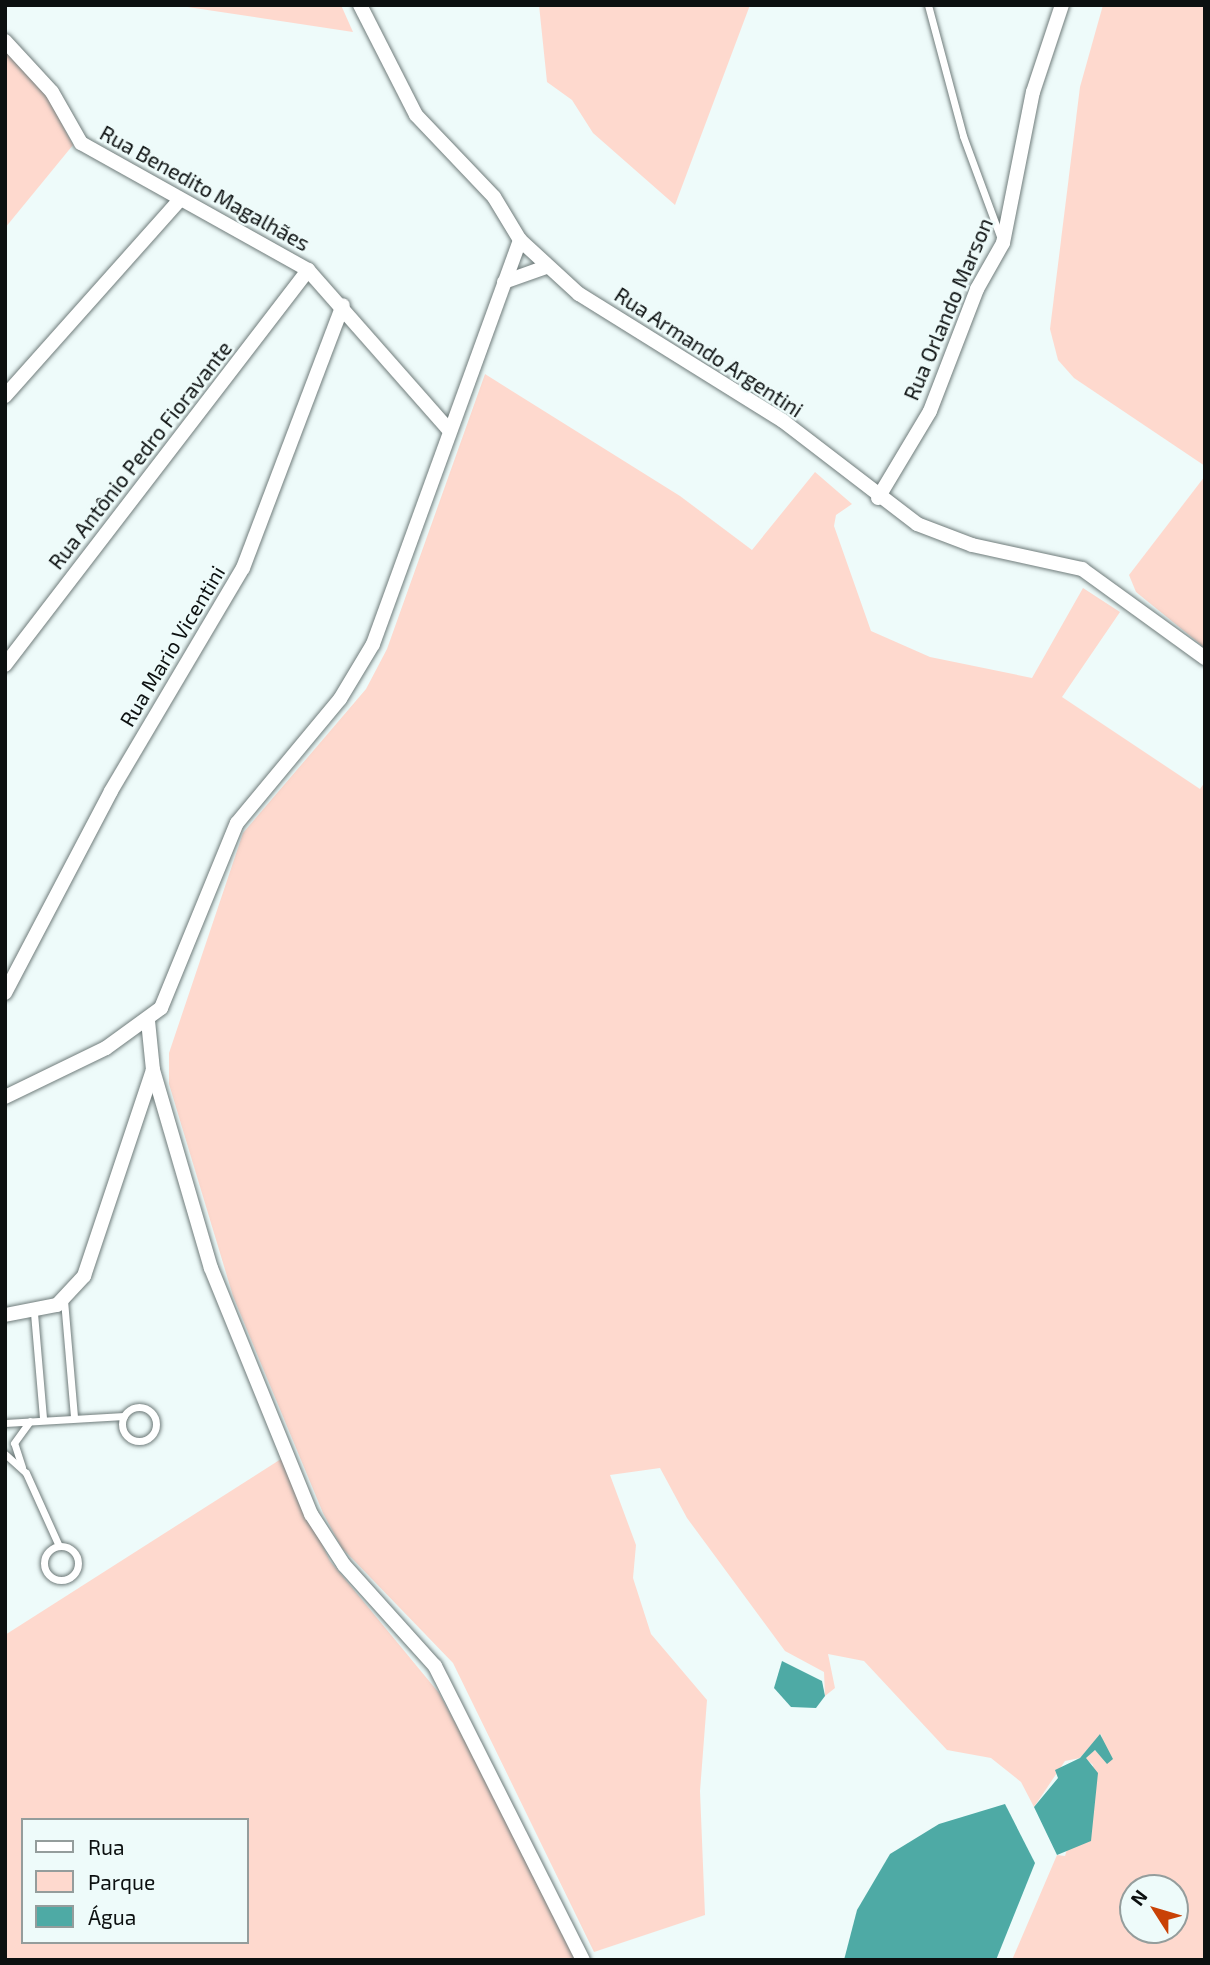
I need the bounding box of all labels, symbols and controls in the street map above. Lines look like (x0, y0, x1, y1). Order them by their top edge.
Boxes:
street label: Rua Benedito Magalhães (96, 120, 314, 256)
street label: Rua Orlando Marson (898, 214, 998, 404)
street label: Rua Armando Argentini (610, 281, 808, 423)
street label: Rua Antônio Pedro Fioravante (43, 336, 237, 574)
street label: Rua Mario Vicentini (114, 561, 230, 731)
legend (21, 1818, 248, 1944)
text: Rua (88, 1834, 124, 1859)
text: Parque (88, 1869, 155, 1894)
north arrow (1119, 1874, 1189, 1944)
text: N (1125, 1885, 1152, 1910)
text: Água (88, 1904, 136, 1929)

